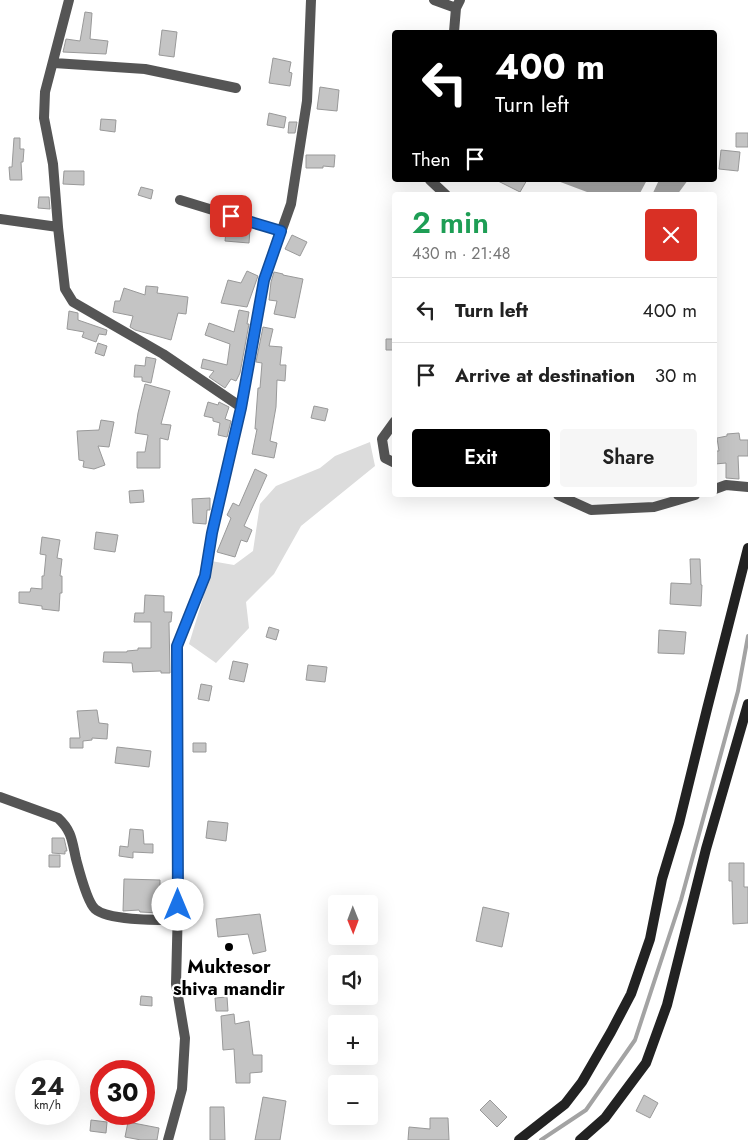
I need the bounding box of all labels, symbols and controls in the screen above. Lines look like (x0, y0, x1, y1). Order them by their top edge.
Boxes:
text: 400 m (495, 42, 605, 92)
icon: left (412, 50, 477, 115)
text: Turn left (495, 88, 569, 120)
icon: arrive (461, 145, 489, 173)
text: Then (412, 146, 451, 173)
pin (210, 195, 252, 237)
text: 2 min (412, 201, 489, 244)
icon: arrive (217, 202, 245, 230)
button: close (645, 209, 697, 261)
text: 430 m · 21:48 (412, 242, 511, 265)
icon: left (412, 296, 440, 324)
text: Turn left (455, 297, 528, 324)
text: 400 m (643, 297, 697, 324)
icon: arrive (412, 361, 440, 389)
text: Arrive at destination (455, 362, 635, 389)
text: 30 m (655, 362, 697, 389)
button: Exit (412, 429, 550, 487)
button: Share (560, 429, 697, 487)
position arrow (151, 878, 203, 930)
north arrow (328, 895, 378, 945)
map controls (328, 895, 378, 1125)
marker: Muktesor shiva mandir (223, 941, 235, 953)
place label: Muktesor shiva mandir (173, 953, 285, 1002)
button: sound (328, 955, 378, 1005)
button: + (328, 1015, 378, 1065)
speed limit sign: 30 (90, 1060, 155, 1125)
text: 24 (31, 1068, 64, 1104)
button: − (328, 1075, 378, 1125)
text: km/h (34, 1096, 61, 1114)

